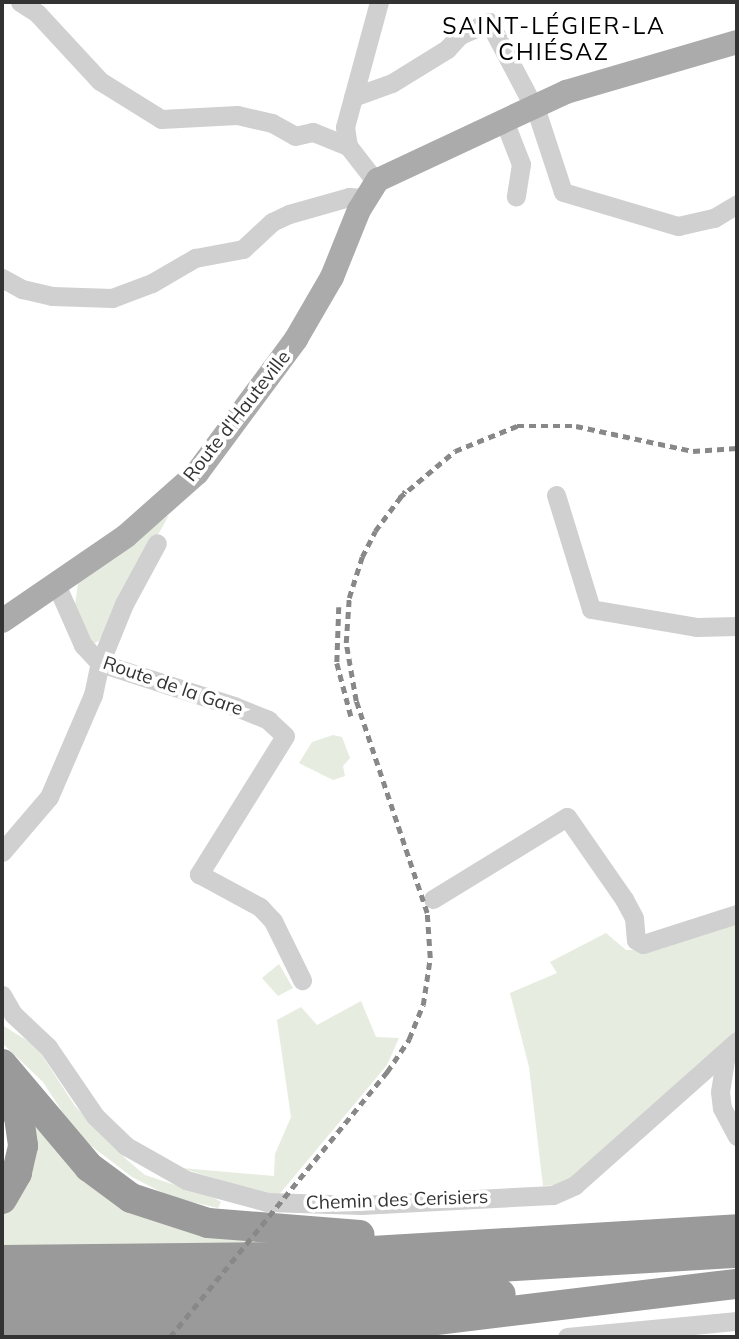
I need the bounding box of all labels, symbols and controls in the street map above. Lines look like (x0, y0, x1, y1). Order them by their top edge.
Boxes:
district label: SAINT-LÉGIER-LA CHIÉSAZ (444, 12, 664, 66)
street label: Route d'Hauteville (179, 346, 295, 486)
street label: Route de la Gare (100, 651, 246, 721)
street label: Chemin des Cerisiers (305, 1185, 489, 1215)

